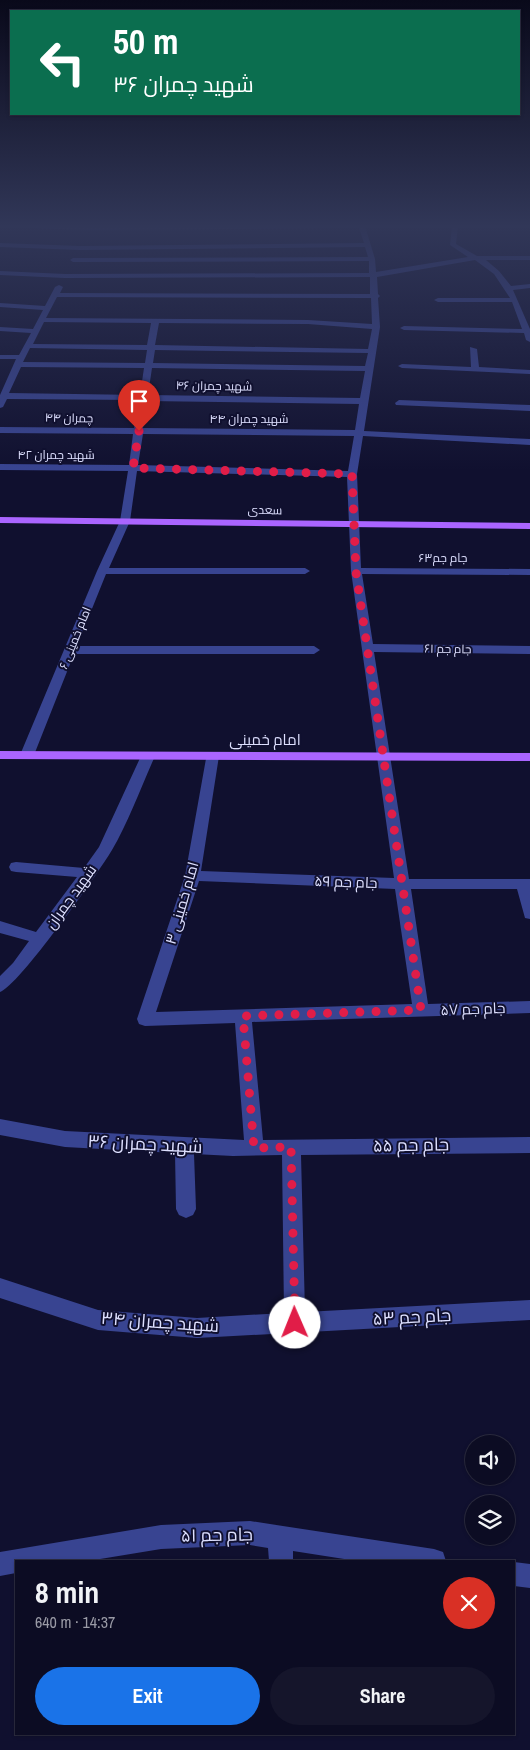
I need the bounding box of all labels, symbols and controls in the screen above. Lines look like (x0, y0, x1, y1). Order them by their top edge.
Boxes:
text: 50 m (113, 18, 178, 65)
icon: left (30, 30, 95, 95)
text: شهید چمران ۳۶ (113, 69, 254, 99)
street label: شهید چمران ۴۶ (176, 377, 252, 396)
pin (118, 380, 160, 431)
icon: arrive (125, 387, 153, 415)
street label: چمران ۴۴ (45, 410, 93, 427)
street label: شهید چمران ۴۴ (210, 411, 288, 428)
street label: شهید چمران ۴۲ (17, 447, 95, 464)
street label: سعدی (247, 502, 283, 518)
street label: جام جم۶۳ (419, 550, 467, 566)
street label: امام خمینی ۶ (55, 605, 95, 671)
street label: جام جم ۶۱ (424, 641, 472, 657)
street label: امام خمینی (229, 729, 301, 750)
street label: امام خمینی ۳ (160, 859, 203, 947)
street label: شهید چمران (40, 860, 101, 933)
street label: جام جم ۵۹ (314, 870, 378, 893)
street label: جام جم ۵۷ (440, 997, 506, 1020)
street label: شهید چمران ۳۶ (87, 1128, 203, 1159)
street label: جام جم ۵۵ (373, 1131, 449, 1158)
position arrow (268, 1296, 320, 1348)
street label: جام جم ۵۳ (372, 1302, 452, 1331)
street label: شهید چمران ۳۴ (100, 1305, 220, 1338)
map controls (465, 1435, 515, 1545)
button: sound (465, 1435, 515, 1485)
button: layers (465, 1495, 515, 1545)
street label: جام جم ۵۱ (181, 1521, 253, 1548)
text: 8 min (35, 1572, 99, 1612)
button: close (443, 1577, 495, 1629)
text: 640 m · 14:37 (35, 1611, 115, 1633)
button: Exit (35, 1667, 260, 1725)
button: Share (270, 1667, 495, 1725)

